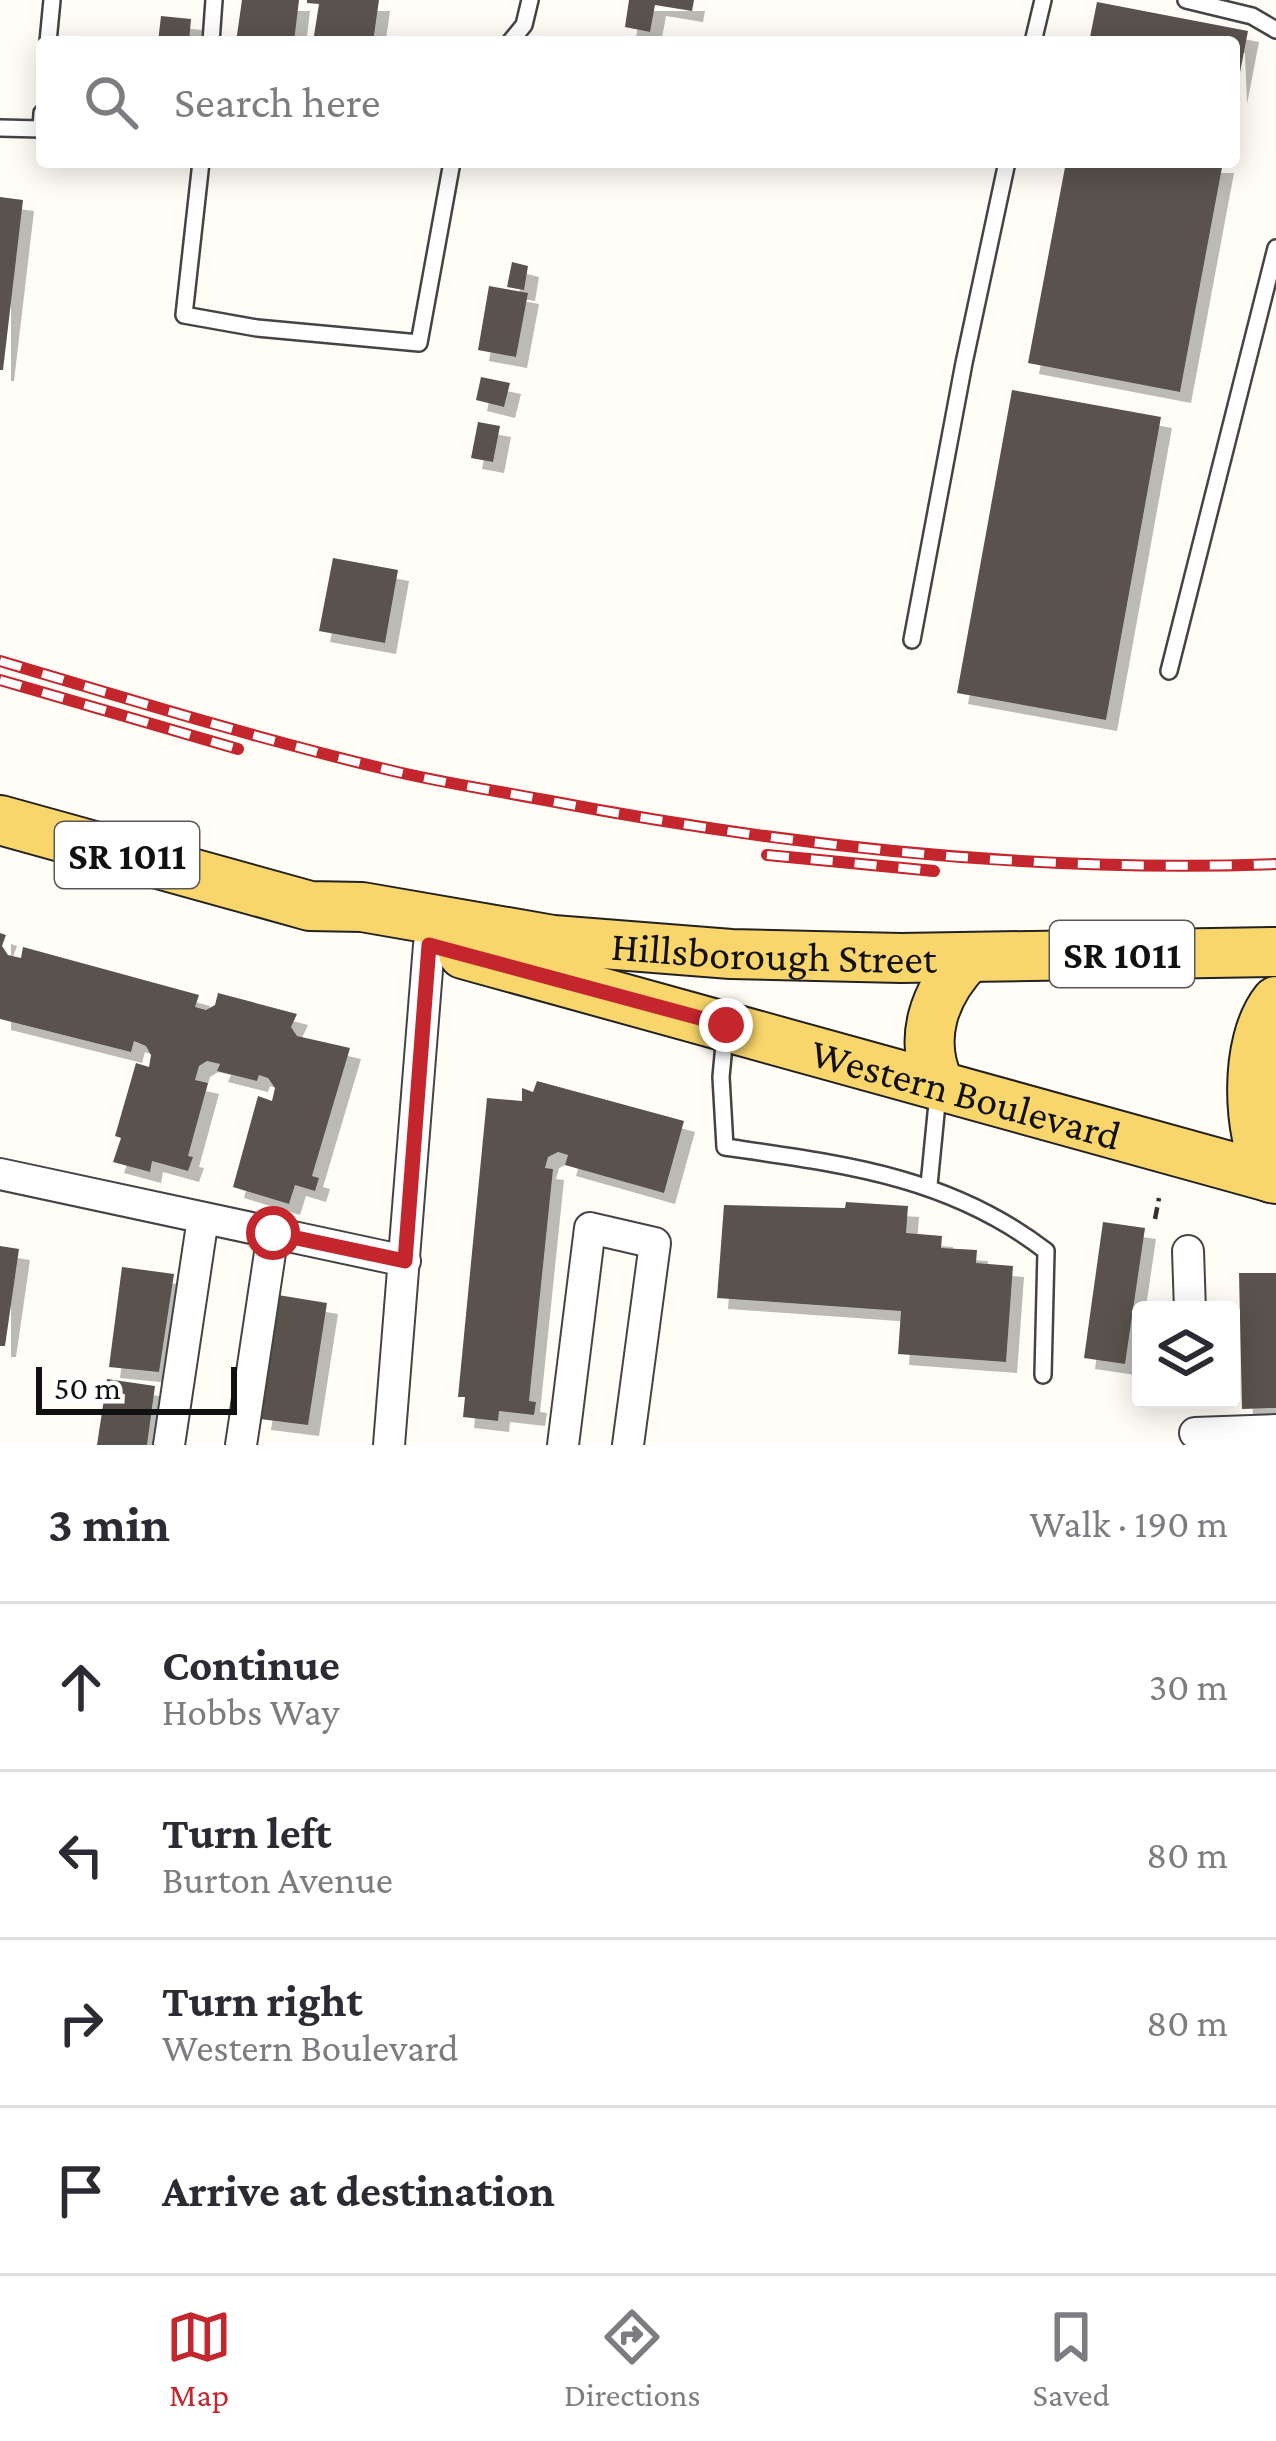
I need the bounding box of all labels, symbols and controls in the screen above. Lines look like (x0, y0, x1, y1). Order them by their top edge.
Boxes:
search box (36, 36, 1240, 168)
icon: search (78, 69, 144, 135)
text: Search here (174, 77, 381, 127)
road number: SR 1011 (55, 822, 199, 888)
street label: Hillsborough Street (610, 921, 938, 982)
road number: SR 1011 (1050, 921, 1194, 987)
route end (699, 998, 753, 1052)
street label: Western Boulevard (806, 1028, 1126, 1158)
route start (246, 1206, 300, 1260)
map controls (1132, 1301, 1240, 1409)
button: layers (1132, 1301, 1240, 1409)
scale bar (36, 1361, 237, 1414)
text: 50 m (54, 1369, 121, 1406)
text: 3 min (48, 1495, 170, 1552)
text: Walk · 190 m (1030, 1502, 1228, 1545)
text: Continue (162, 1640, 340, 1690)
icon: ahead (48, 1654, 114, 1720)
text: 30 m (1149, 1665, 1228, 1708)
text: Hobbs Way (162, 1690, 340, 1733)
text: Turn left (162, 1808, 331, 1858)
icon: left (48, 1822, 114, 1888)
text: 80 m (1146, 1833, 1228, 1876)
text: Burton Avenue (162, 1858, 393, 1901)
text: Turn right (162, 1976, 363, 2026)
icon: right (48, 1990, 114, 2056)
text: 80 m (1146, 2001, 1228, 2044)
text: Western Boulevard (162, 2026, 459, 2069)
icon: arrive (48, 2158, 114, 2224)
text: Arrive at destination (162, 2166, 555, 2216)
tab: Map (166, 2304, 232, 2413)
tab: Directions (564, 2304, 701, 2413)
tab: Saved (1033, 2304, 1110, 2413)

